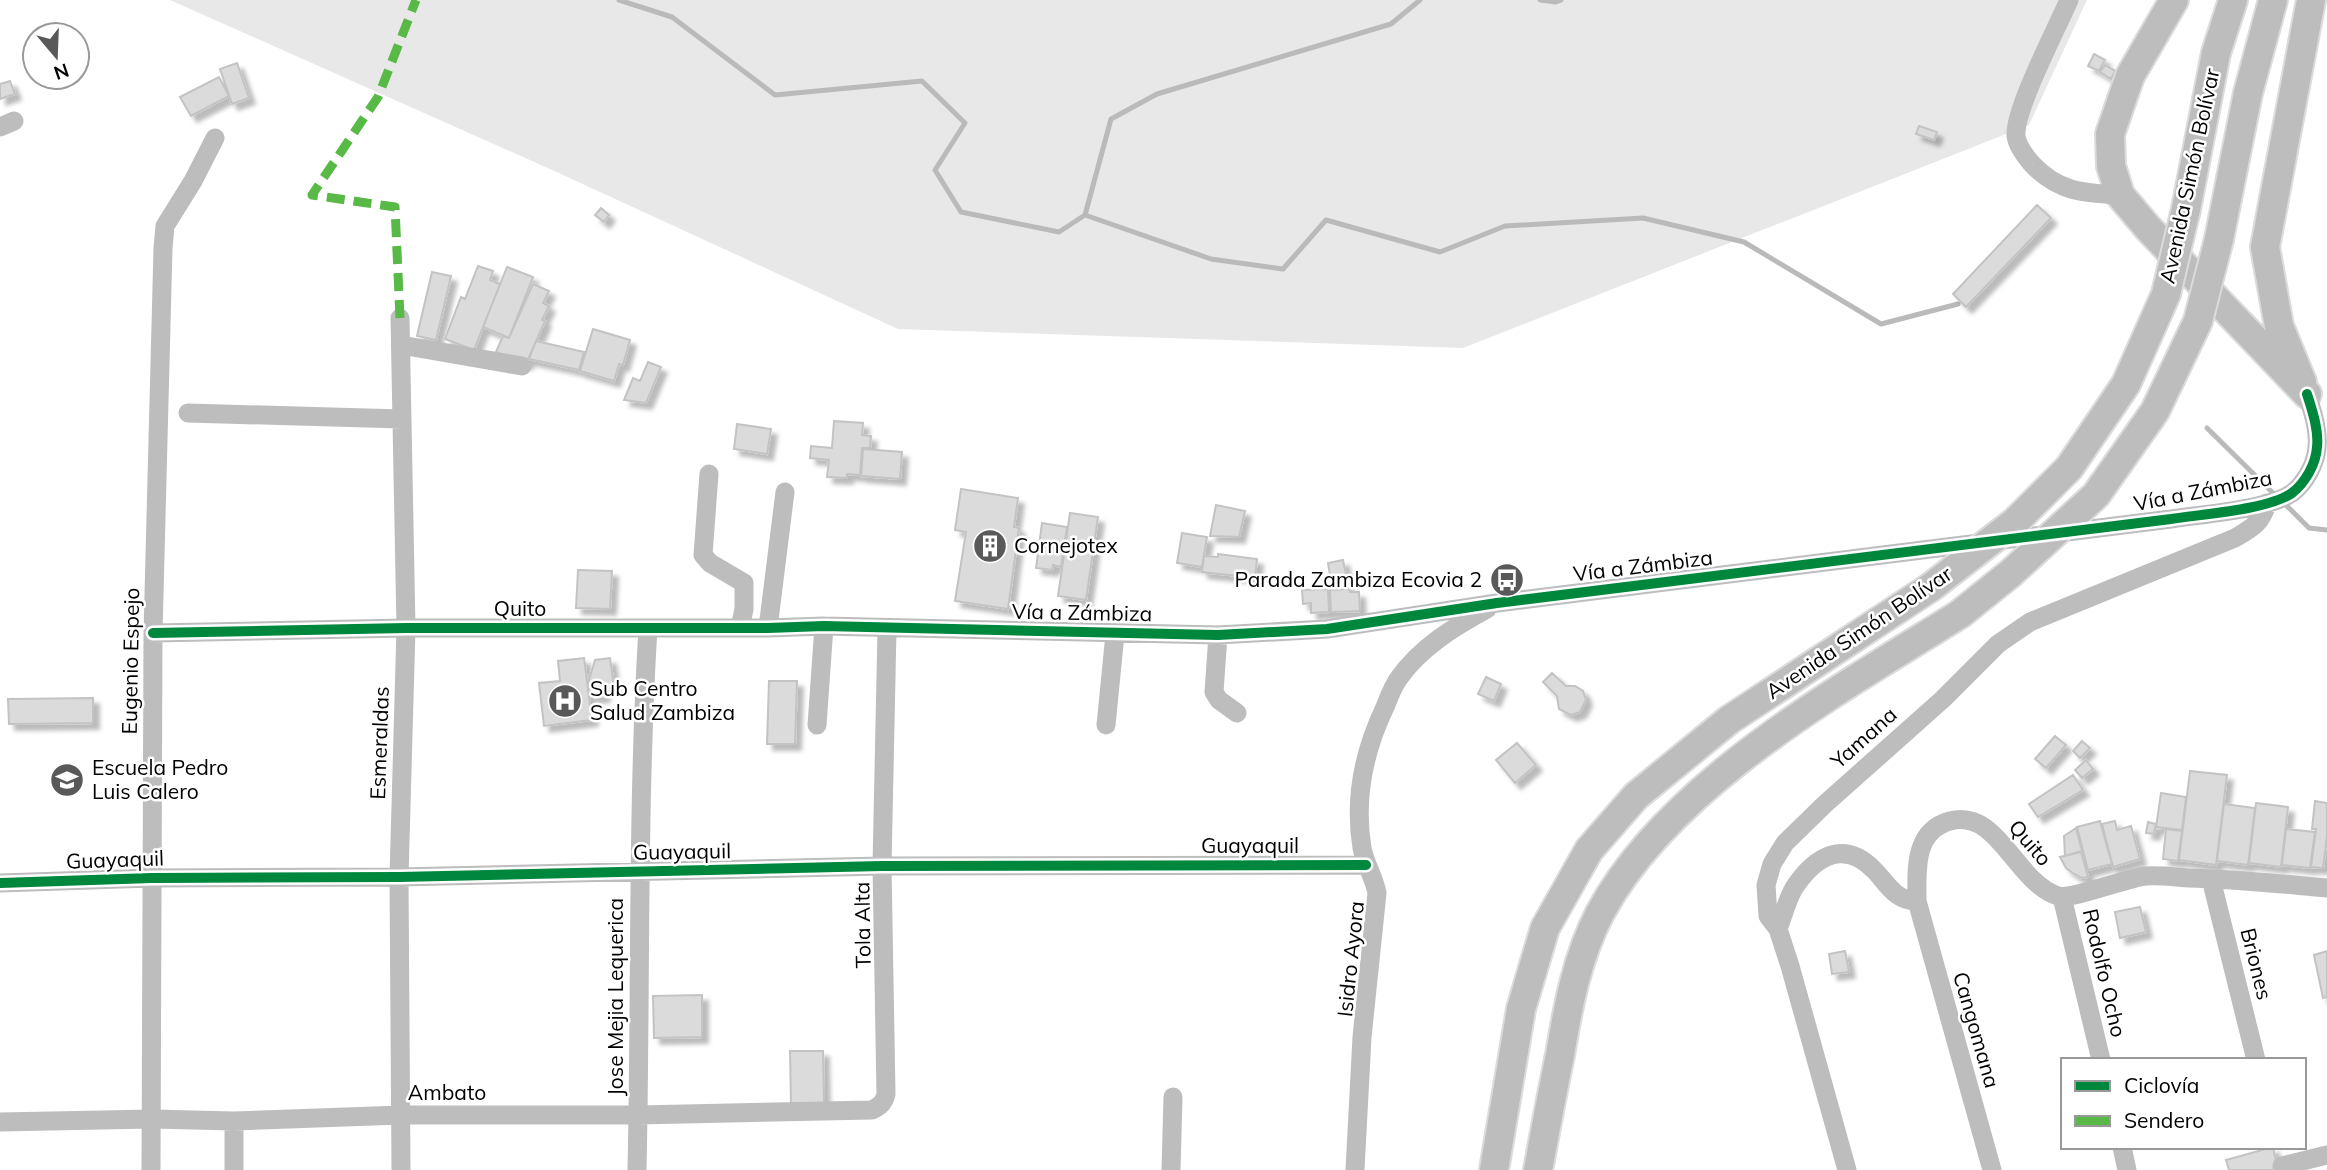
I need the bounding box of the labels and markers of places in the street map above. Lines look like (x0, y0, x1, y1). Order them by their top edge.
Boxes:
building icon: Cornejotex (971, 527, 1009, 565)
place label: Cornejotex (1014, 532, 1118, 558)
bus stop icon: Parada Zambiza Ecovia 2 (1488, 561, 1526, 599)
place label: Parada Zambiza Ecovia 2 (1235, 566, 1482, 592)
place label: Sub Centro Salud Zambiza (590, 675, 735, 725)
hospital icon: Sub Centro Salud Zambiza (546, 682, 584, 720)
place label: Escuela Pedro Luis Calero (92, 754, 228, 804)
school or university icon: Escuela Pedro Luis Calero (48, 761, 86, 799)

